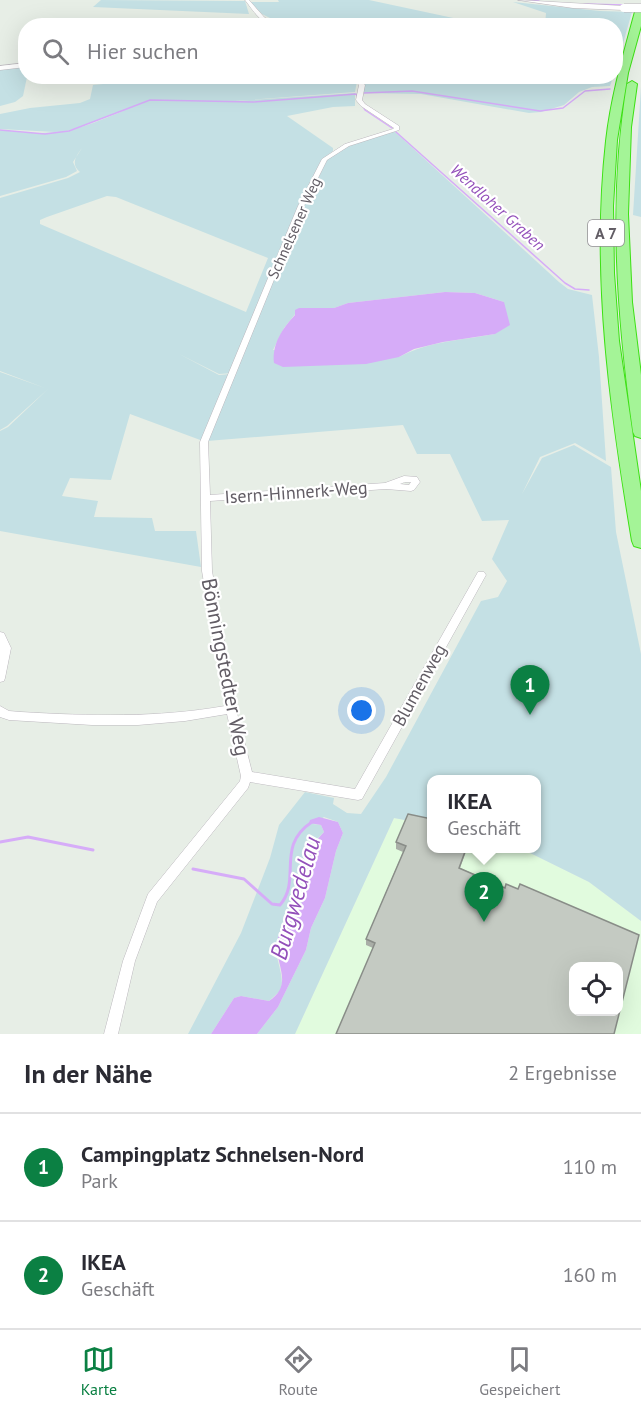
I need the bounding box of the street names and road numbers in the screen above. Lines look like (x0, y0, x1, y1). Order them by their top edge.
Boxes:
street label: Schnelsener Weg (263, 174, 325, 282)
road number: A 7 (588, 220, 624, 246)
street label: Isern-Hinnerk-Weg (224, 476, 368, 508)
street label: Bönningstedter Weg (196, 576, 256, 758)
street label: Blumenweg (387, 640, 451, 730)

